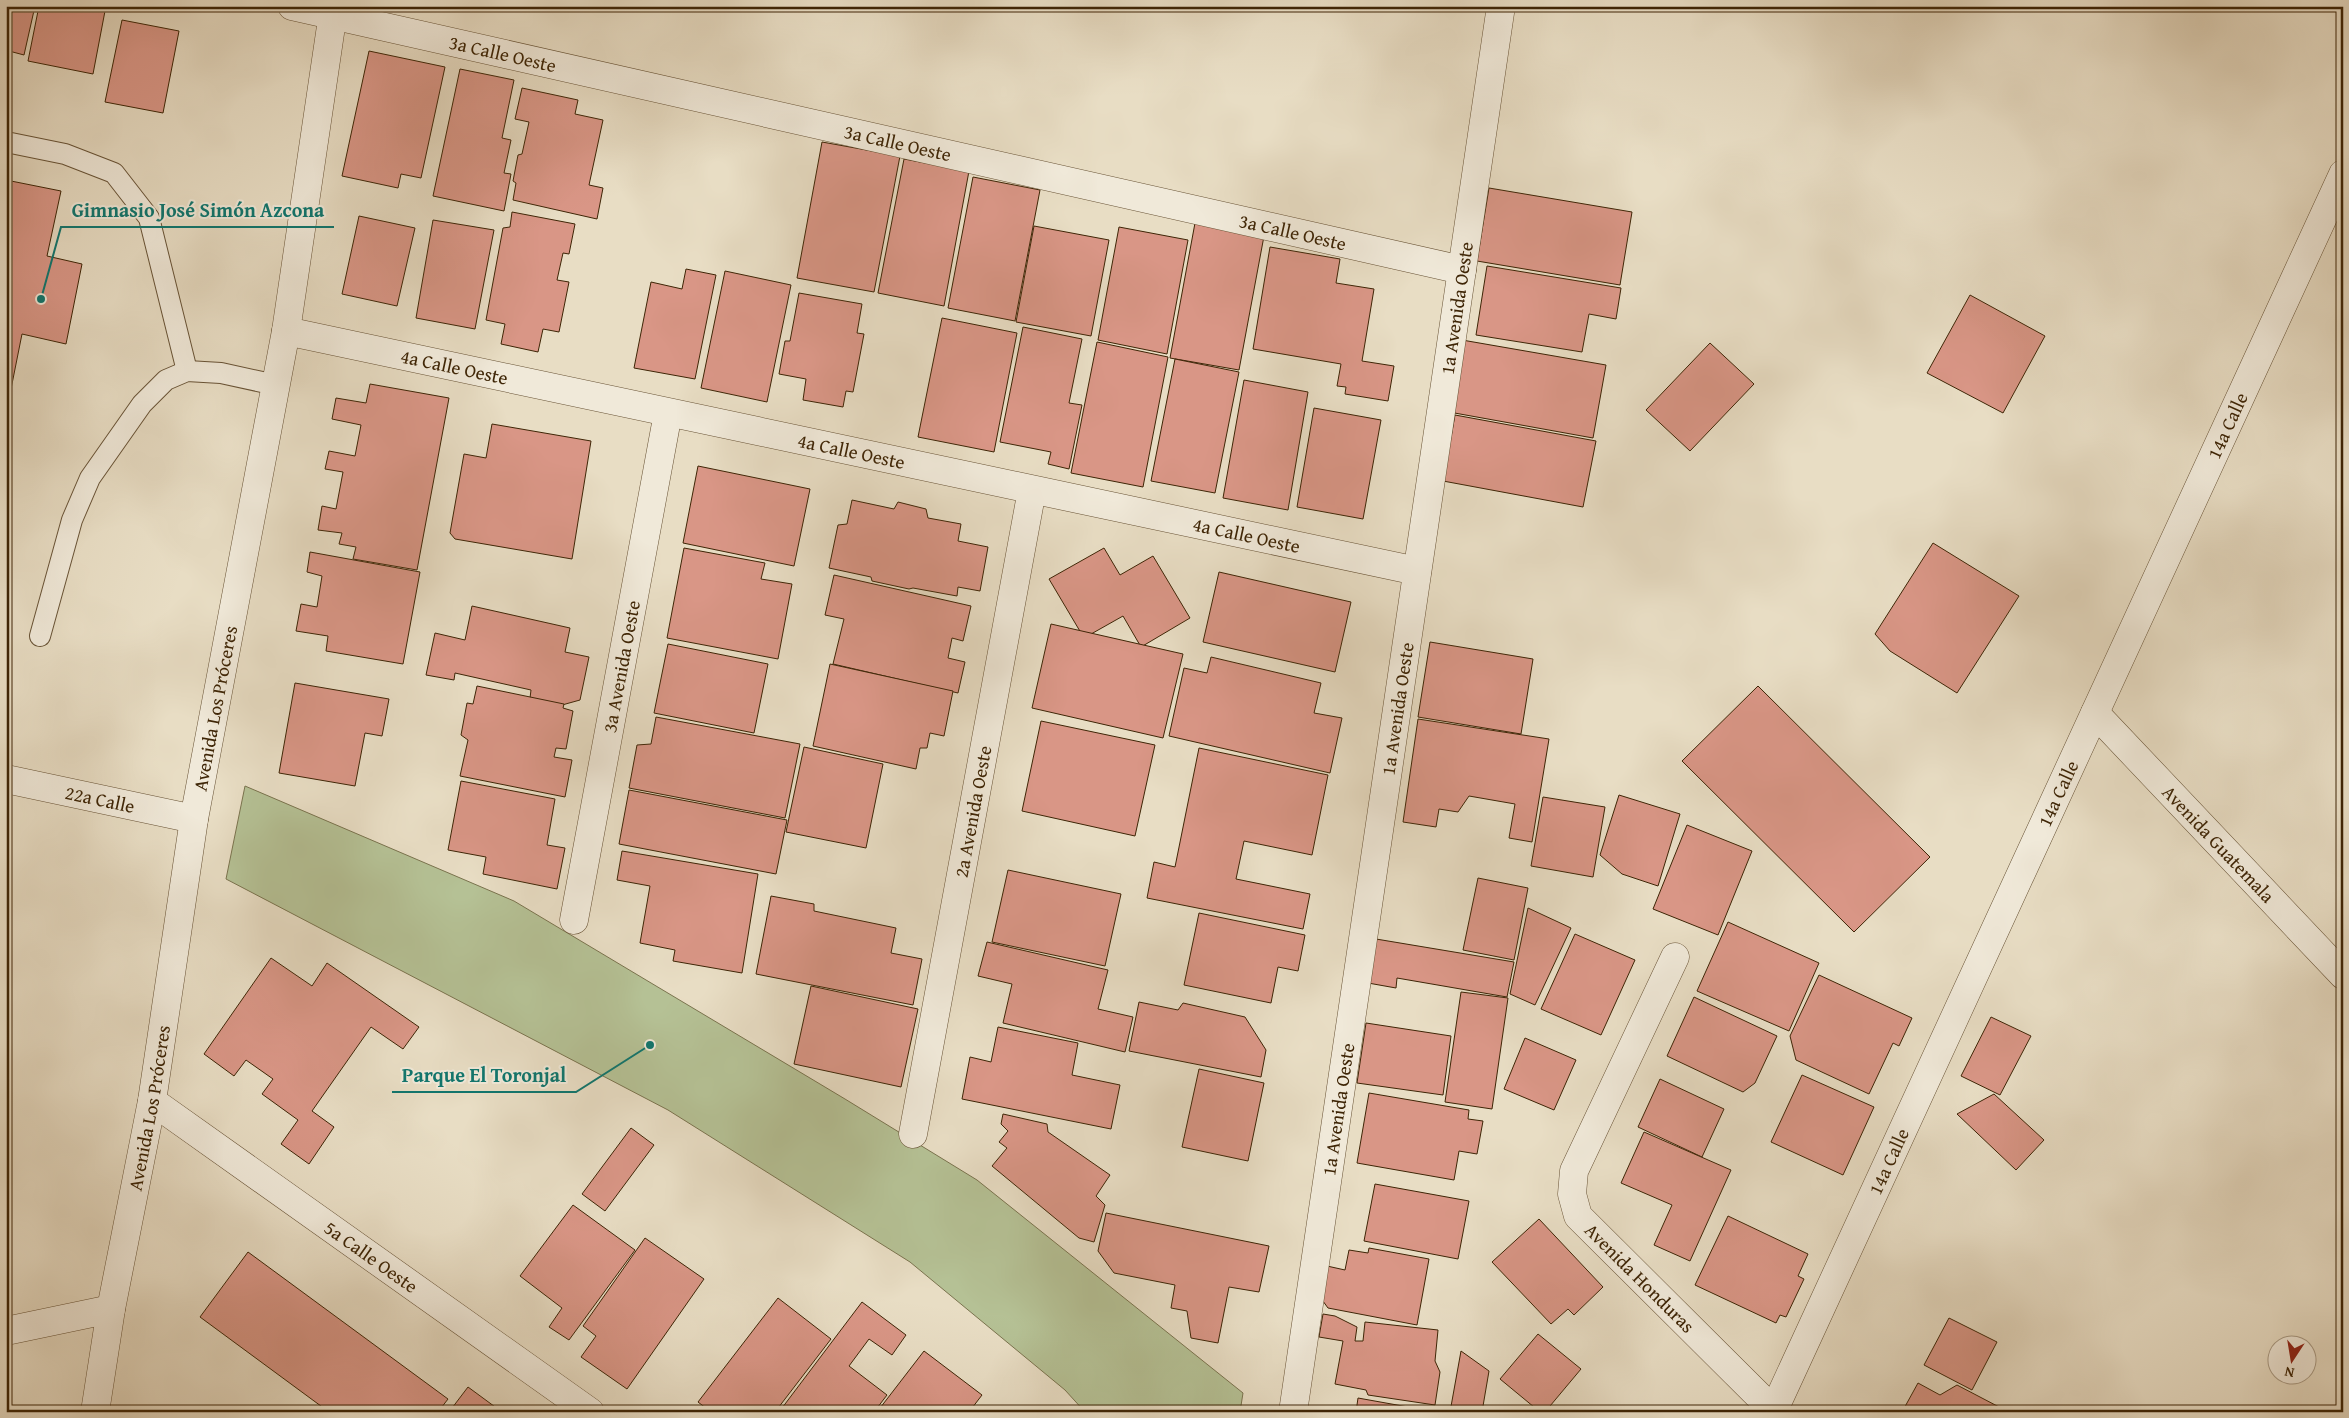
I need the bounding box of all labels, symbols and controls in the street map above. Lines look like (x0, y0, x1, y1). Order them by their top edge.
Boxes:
street label: 3a Calle Oeste (446, 28, 559, 79)
street label: 3a Calle Oeste (841, 117, 954, 168)
callout: Gimnasio José Simón Azcona (61, 192, 334, 227)
text: Gimnasio José Simón Azcona (72, 195, 325, 224)
street label: 3a Calle Oeste (1237, 206, 1349, 258)
street label: 1a Avenida Oeste (1433, 240, 1480, 376)
street label: 4a Calle Oeste (398, 342, 511, 392)
street label: 14a Calle (2200, 388, 2255, 463)
street label: 4a Calle Oeste (795, 426, 908, 476)
street label: 4a Calle Oeste (1190, 510, 1303, 560)
street label: 3a Avenida Oeste (595, 598, 647, 735)
street label: Avenida Los Próceres (186, 623, 244, 793)
street label: 1a Avenida Oeste (1373, 640, 1421, 777)
street label: 2a Avenida Oeste (947, 743, 999, 880)
street label: 14a Calle (2030, 756, 2085, 831)
street label: 22a Calle (63, 778, 137, 820)
street label: Avenida Guatemala (2156, 779, 2281, 909)
street label: Avenida Los Próceres (121, 1023, 177, 1193)
street label: 1a Avenida Oeste (1314, 1041, 1361, 1178)
callout: Parque El Toronjal (392, 1057, 576, 1092)
text: Parque El Toronjal (402, 1060, 566, 1089)
street label: 14a Calle (1861, 1123, 1916, 1199)
street label: 5a Calle Oeste (319, 1214, 424, 1300)
street label: Avenida Honduras (1579, 1216, 1701, 1339)
north arrow (2266, 1336, 2316, 1386)
text: N (2282, 1362, 2296, 1383)

